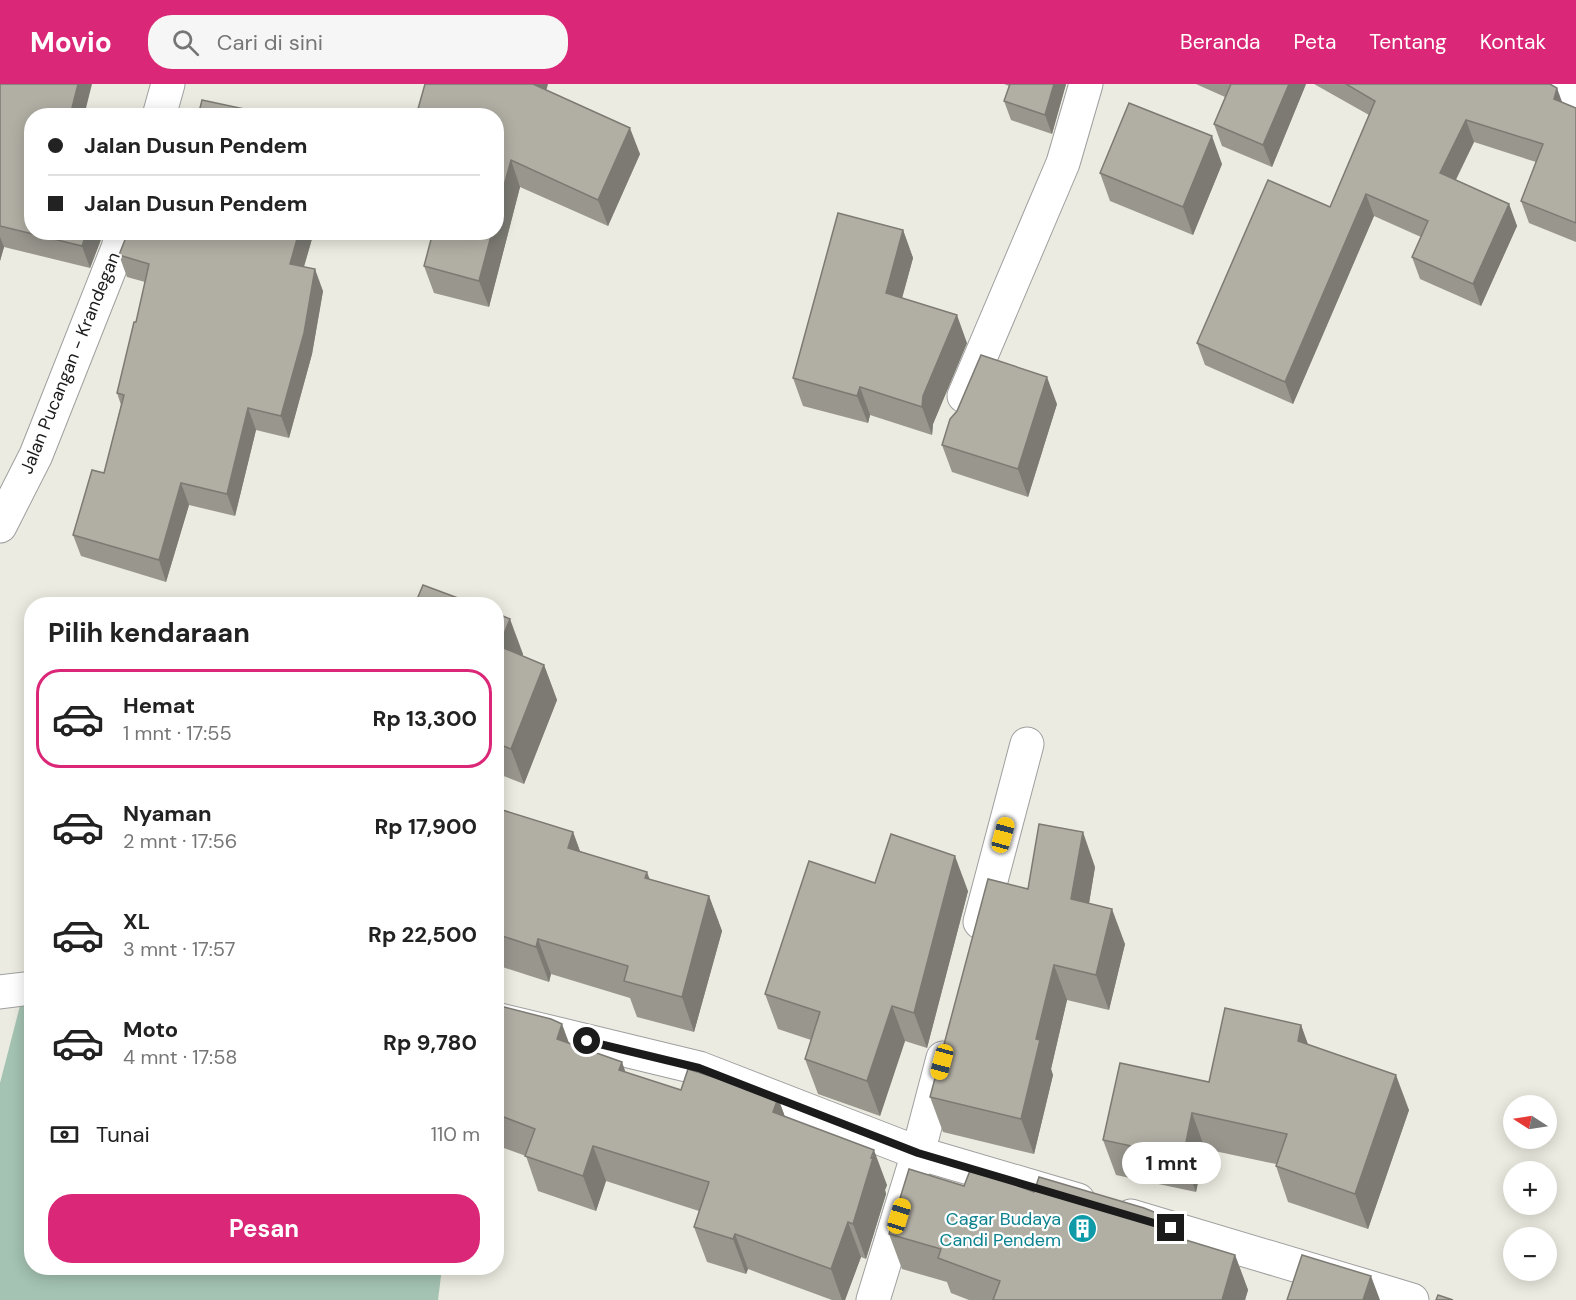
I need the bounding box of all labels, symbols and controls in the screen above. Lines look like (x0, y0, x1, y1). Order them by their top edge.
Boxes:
search box (148, 15, 568, 69)
text: Movio (30, 24, 112, 61)
icon: search (169, 26, 202, 59)
text: Cari di sini (217, 28, 323, 57)
text: Beranda (1180, 28, 1261, 56)
text: Peta (1294, 28, 1336, 56)
text: Tentang (1369, 28, 1447, 56)
text: Kontak (1480, 28, 1546, 56)
text: Jalan Dusun Pendem (84, 131, 308, 160)
text: Jalan Dusun Pendem (84, 189, 308, 218)
street label: Jalan Pucangan - Krandegan (14, 248, 126, 478)
text: Pilih kendaraan (48, 615, 250, 650)
text: Hemat (123, 691, 195, 720)
icon: car (51, 692, 105, 746)
text: Rp 13,300 (373, 704, 477, 733)
text: 1 mnt · 17:55 (123, 720, 232, 746)
text: Nyaman (123, 799, 212, 828)
icon: car (51, 800, 105, 854)
text: Rp 17,900 (374, 812, 477, 841)
car (990, 815, 1016, 855)
text: 2 mnt · 17:56 (123, 828, 237, 854)
text: XL (123, 907, 150, 936)
icon: car (51, 908, 105, 962)
text: Rp 22,500 (368, 920, 477, 949)
text: 3 mnt · 17:57 (123, 936, 235, 962)
text: Moto (123, 1015, 178, 1044)
icon: car (51, 1016, 105, 1070)
route start (573, 1027, 600, 1054)
text: Rp 9,780 (383, 1028, 477, 1057)
car (929, 1042, 955, 1082)
text: 4 mnt · 17:58 (123, 1044, 238, 1070)
north arrow (1503, 1095, 1557, 1149)
map controls (1503, 1095, 1557, 1281)
icon: cash (48, 1118, 81, 1151)
text: Tunai (96, 1120, 150, 1149)
text: 110 m (431, 1121, 480, 1147)
callout: 1 mnt (1122, 1141, 1220, 1183)
text: 1 mnt (1146, 1150, 1197, 1176)
button: + (1503, 1161, 1557, 1215)
button: Pesan (48, 1194, 480, 1263)
car (885, 1196, 913, 1236)
place label: Cagar Budaya Candi Pendem (940, 1207, 1061, 1252)
building icon: Cagar Budaya Candi Pendem (1066, 1213, 1098, 1245)
route end (1157, 1214, 1184, 1241)
button: − (1503, 1227, 1557, 1281)

